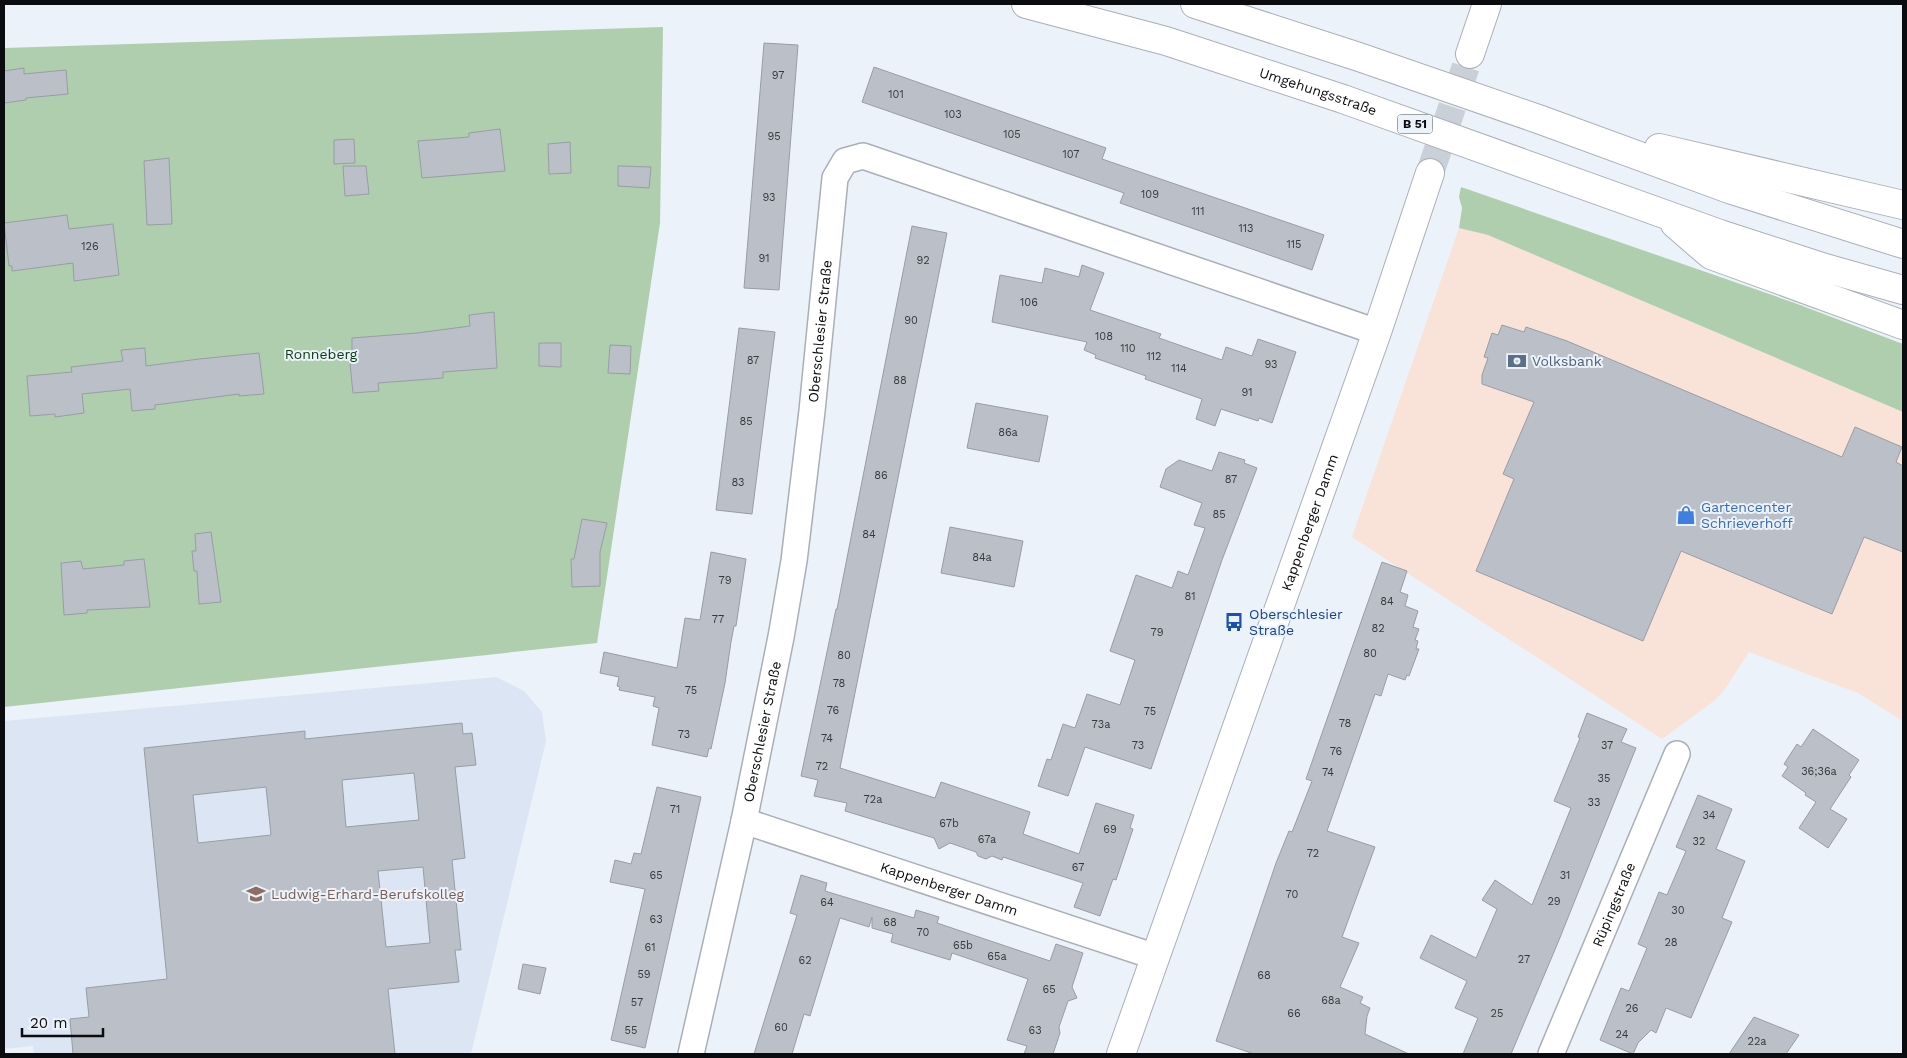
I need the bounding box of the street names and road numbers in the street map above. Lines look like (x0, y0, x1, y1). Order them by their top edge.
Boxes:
street label: Umgehungsstraße (1257, 64, 1379, 118)
road number: B 51 (1398, 115, 1432, 134)
street label: Oberschlesier Straße (805, 259, 835, 403)
street label: Kappenberger Damm (1278, 452, 1341, 593)
street label: Oberschlesier Straße (740, 660, 784, 804)
street label: Kappenberger Damm (878, 859, 1020, 919)
street label: Rüpingstraße (1589, 860, 1639, 949)

